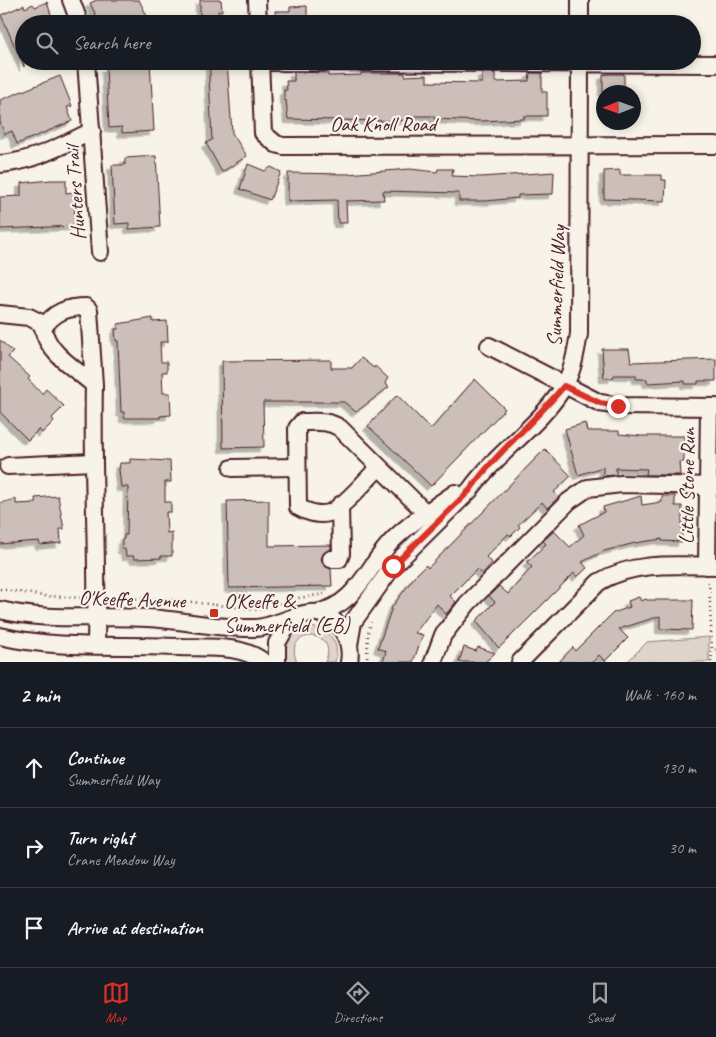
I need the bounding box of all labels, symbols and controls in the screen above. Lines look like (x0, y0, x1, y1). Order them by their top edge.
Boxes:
search box (15, 15, 701, 70)
icon: search (33, 29, 61, 57)
text: Search here (73, 31, 150, 55)
north arrow (596, 85, 641, 130)
street label: Oak Knoll Road (330, 111, 440, 137)
street label: Hunters Trail (58, 141, 91, 241)
street label: Summerfield Way (541, 223, 571, 347)
route end (607, 395, 630, 418)
street label: Little Stone Run (673, 426, 701, 544)
route start (382, 555, 405, 578)
street label: O'Keeffe Avenue (78, 584, 187, 614)
place label: O'Keeffe & Summerfield (EB) (224, 588, 351, 638)
marker: O'Keeffe & Summerfield (EB) (208, 607, 220, 619)
text: 2 min (20, 682, 60, 708)
text: Walk · 160 m (624, 685, 696, 705)
text: Continue (67, 746, 124, 770)
icon: ahead (20, 754, 48, 782)
text: 130 m (662, 758, 696, 778)
text: Summerfield Way (67, 770, 159, 790)
text: Turn right (67, 826, 134, 850)
icon: right (20, 834, 48, 862)
text: 30 m (669, 838, 696, 858)
text: Crane Meadow Way (67, 850, 175, 870)
icon: arrive (20, 914, 48, 942)
text: Arrive at destination (67, 916, 203, 940)
tab: Map (102, 979, 130, 1026)
tab: Directions (334, 979, 382, 1026)
tab: Saved (586, 979, 614, 1026)

